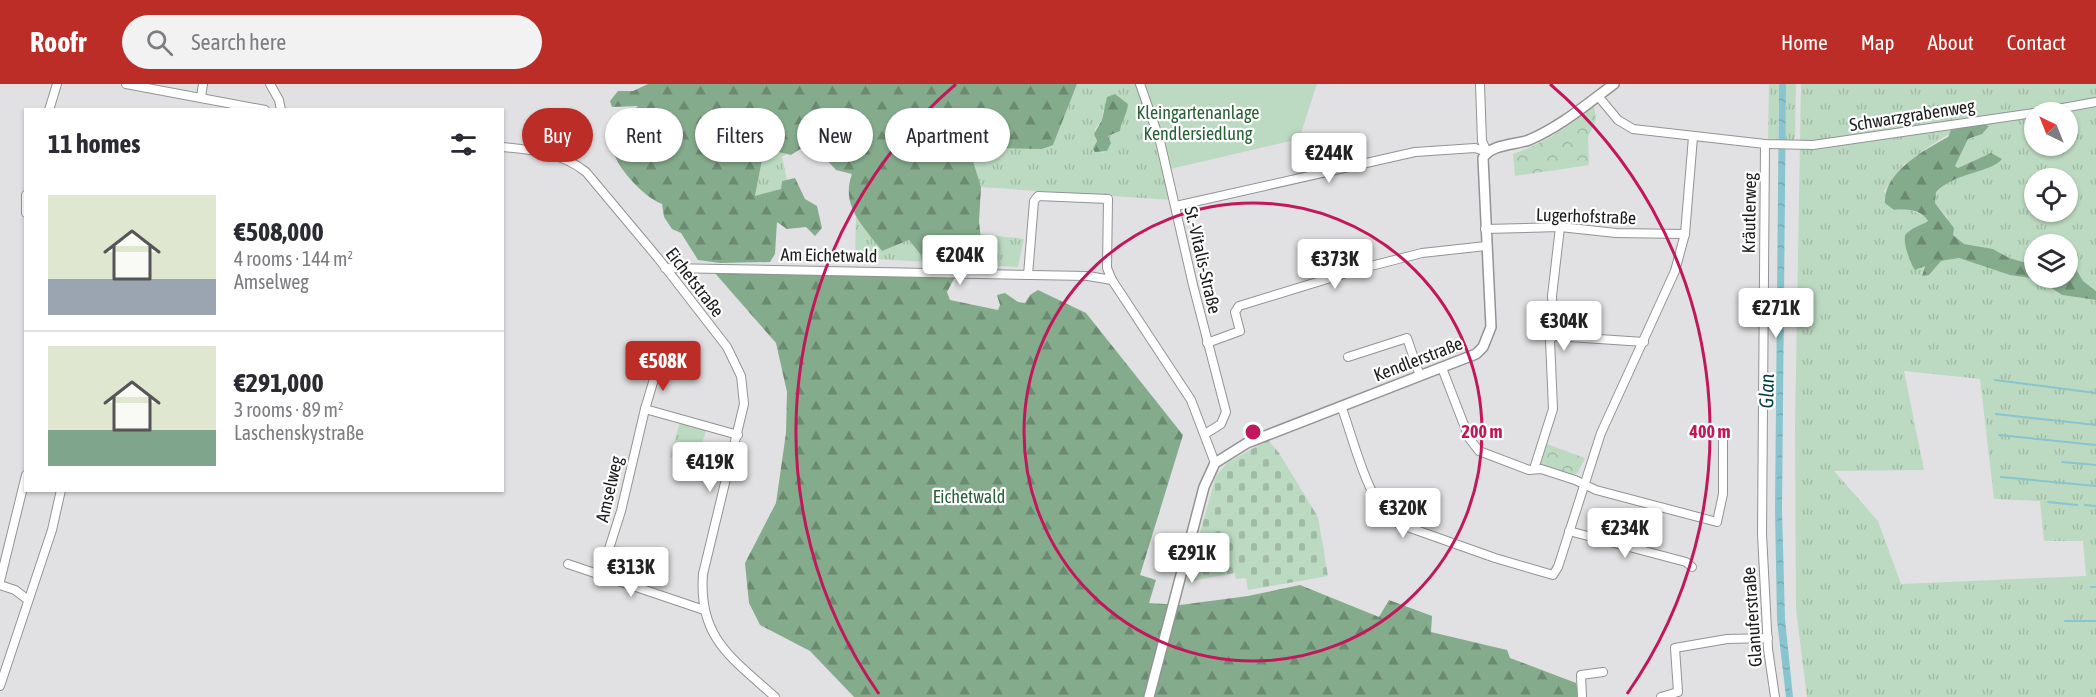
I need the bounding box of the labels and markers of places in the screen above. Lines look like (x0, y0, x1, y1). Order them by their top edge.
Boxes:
pin: €244K (1287, 133, 1371, 184)
pin: €204K (918, 235, 1002, 286)
pin: €373K (1293, 239, 1377, 290)
pin: €271K (1734, 288, 1818, 339)
pin: €304K (1522, 301, 1606, 352)
pin: €508K (621, 341, 705, 392)
centre of rings (1243, 422, 1263, 442)
pin: €419K (668, 442, 752, 493)
pin: €320K (1361, 488, 1445, 539)
pin: €234K (1583, 508, 1667, 559)
pin: €291K (1150, 533, 1234, 584)
pin: €313K (589, 547, 673, 598)

